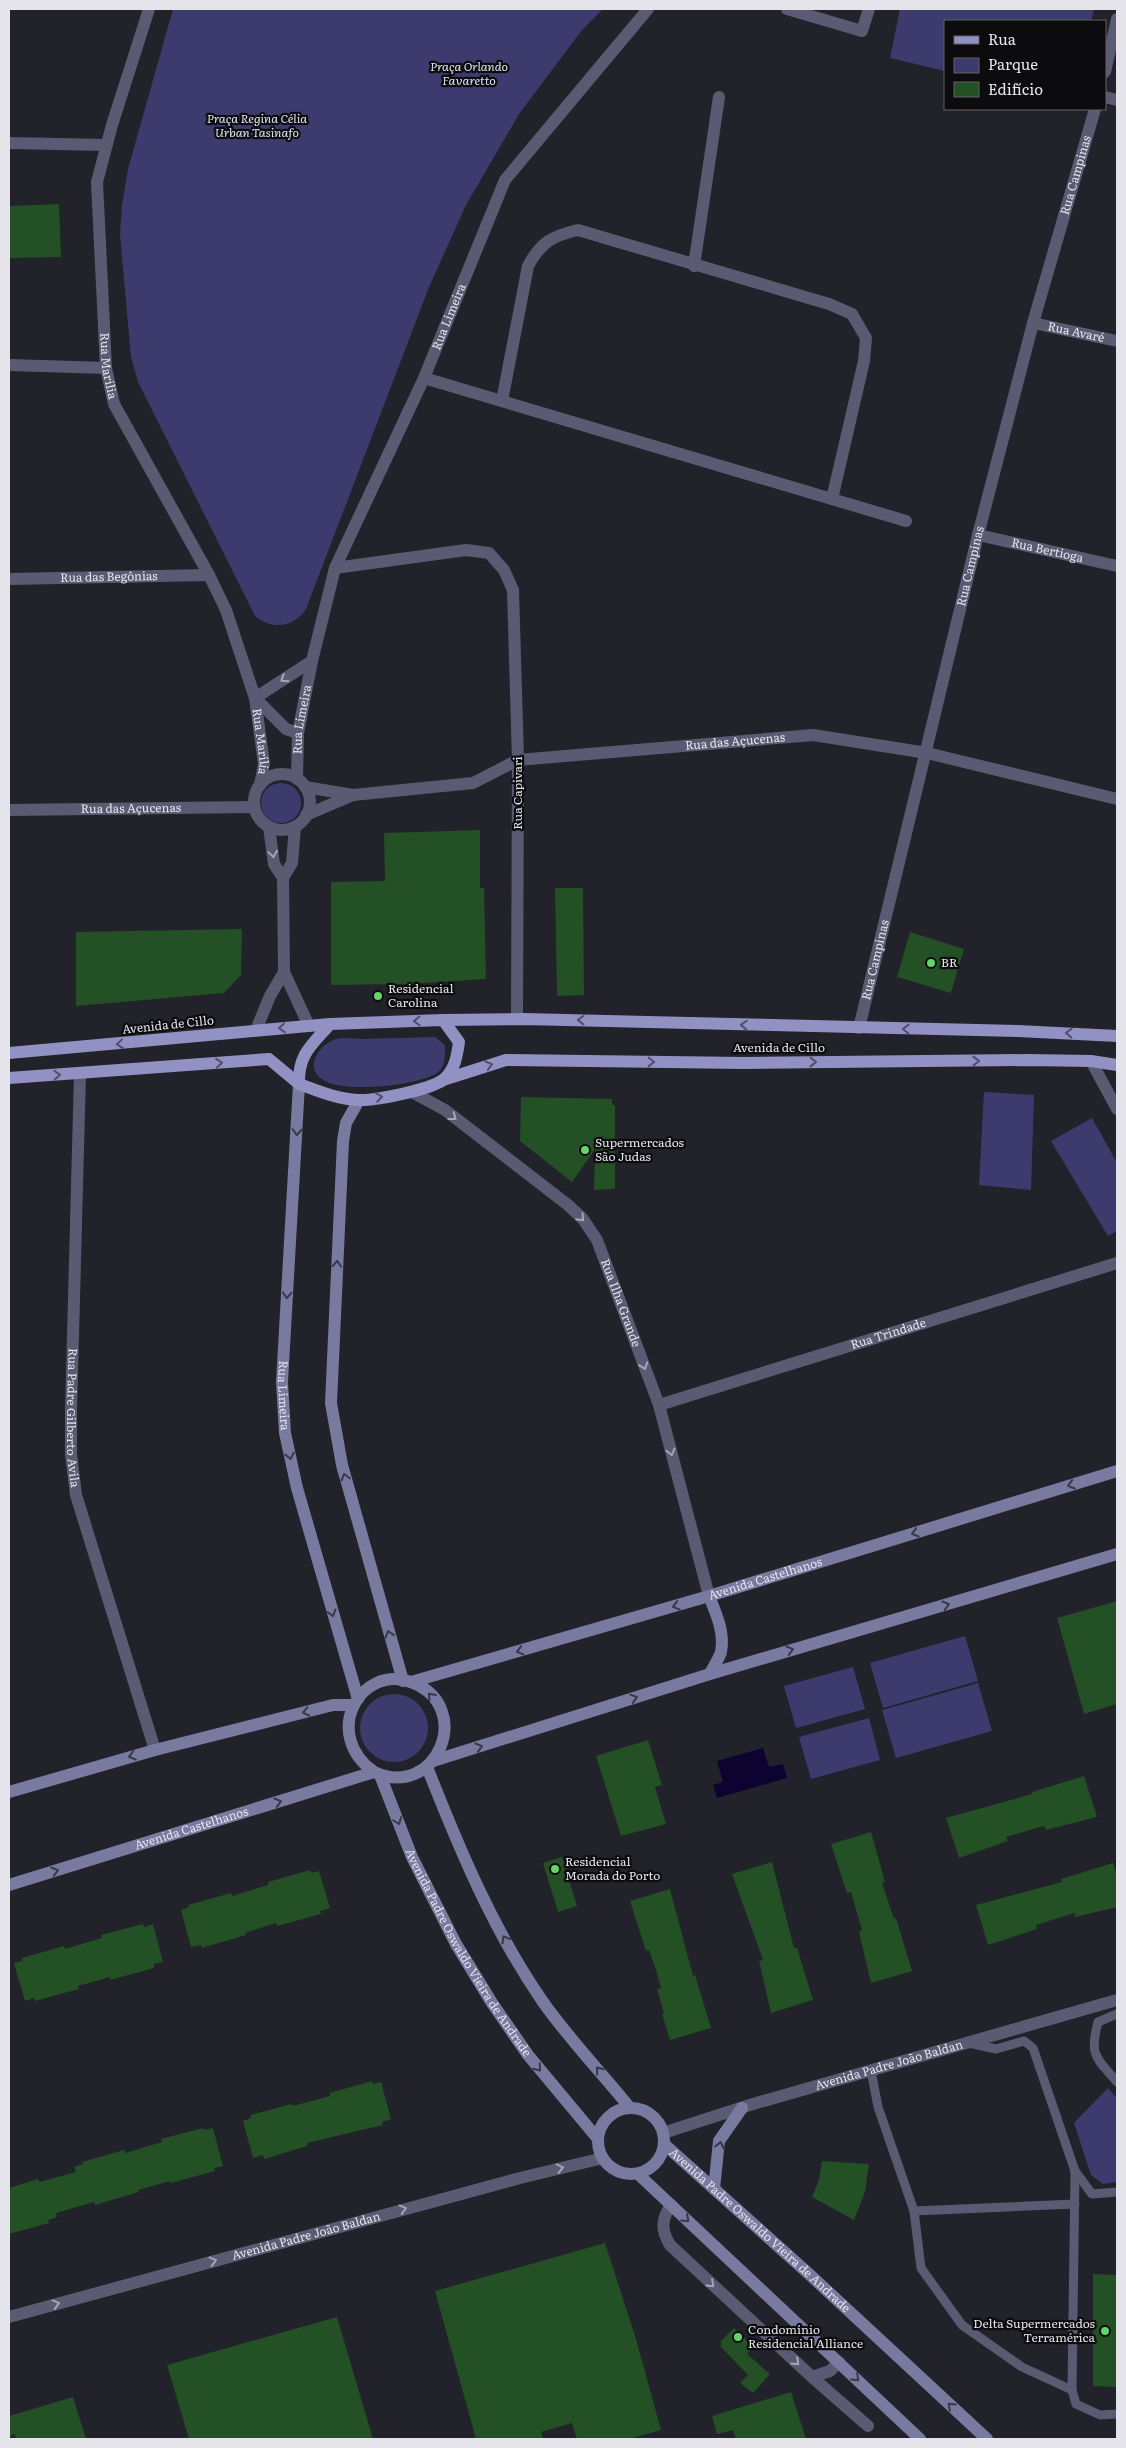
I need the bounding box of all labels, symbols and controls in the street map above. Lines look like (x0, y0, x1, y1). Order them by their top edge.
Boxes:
legend (944, 20, 1106, 110)
text: Rua (988, 27, 1017, 50)
text: Parque (988, 52, 1038, 75)
park label: Praça Orlando Favaretto (430, 57, 508, 89)
text: Edifício (988, 77, 1043, 100)
park label: Praça Regina Célia Urban Tasinafo (207, 109, 307, 141)
street label: Rua Campinas (1055, 133, 1095, 217)
street label: Rua Limeira (426, 280, 470, 352)
street label: Rua Avaré (1046, 316, 1106, 346)
street label: Rua Marília (96, 332, 123, 401)
street label: Rua Campinas (951, 523, 988, 608)
street label: Rua Bertioga (1010, 533, 1086, 566)
street label: Rua das Begônias (60, 566, 158, 586)
one-way arrow (280, 673, 289, 683)
street label: Rua Limeira (288, 682, 315, 754)
street label: Rua Marília (248, 707, 274, 777)
street label: Rua das Açucenas (684, 727, 786, 754)
street label: Rua Capivari (508, 756, 526, 830)
street label: Rua das Açucenas (81, 798, 182, 817)
one-way arrow (267, 850, 278, 858)
street label: Rua Campinas (856, 917, 893, 1002)
place label: BR (941, 953, 958, 971)
marker: BR (925, 957, 937, 969)
place label: Residencial Carolina (388, 979, 454, 1011)
marker: Residencial Carolina (372, 990, 384, 1002)
street label: Avenida de Cillo (121, 1010, 215, 1038)
one-way arrow (413, 1015, 421, 1026)
one-way arrow (577, 1015, 584, 1025)
one-way arrow (739, 1019, 747, 1030)
one-way arrow (278, 1023, 286, 1034)
one-way arrow (902, 1024, 910, 1034)
one-way arrow (1064, 1028, 1072, 1039)
one-way arrow (116, 1038, 124, 1049)
street label: Avenida de Cillo (733, 1038, 825, 1056)
one-way arrow (972, 1056, 980, 1066)
one-way arrow (648, 1057, 655, 1067)
one-way arrow (810, 1057, 818, 1067)
one-way arrow (216, 1058, 224, 1069)
one-way arrow (485, 1061, 493, 1071)
one-way arrow (54, 1070, 62, 1081)
one-way arrow (375, 1093, 383, 1103)
one-way arrow (448, 1111, 457, 1120)
one-way arrow (291, 1129, 302, 1137)
place label: Supermercados São Judas (595, 1133, 685, 1165)
marker: Supermercados São Judas (579, 1144, 591, 1156)
one-way arrow (575, 1212, 584, 1221)
street label: Rua Ilha Grande (597, 1256, 646, 1349)
one-way arrow (332, 1260, 343, 1268)
one-way arrow (282, 1291, 293, 1299)
street label: Rua Trindade (848, 1313, 928, 1353)
street label: Rua Padre Gilberto Avila (63, 1348, 85, 1489)
street label: Rua Limeira (274, 1360, 295, 1432)
one-way arrow (638, 1361, 648, 1370)
one-way arrow (665, 1448, 676, 1457)
one-way arrow (284, 1452, 295, 1461)
one-way arrow (341, 1474, 351, 1482)
one-way arrow (1067, 1480, 1075, 1490)
one-way arrow (912, 1527, 920, 1537)
street label: Avenida Castelhanos (706, 1552, 825, 1604)
one-way arrow (673, 1600, 681, 1610)
one-way arrow (941, 1600, 949, 1610)
one-way arrow (327, 1609, 337, 1617)
one-way arrow (384, 1630, 394, 1639)
one-way arrow (516, 1645, 524, 1656)
one-way arrow (785, 1646, 793, 1656)
one-way arrow (428, 1693, 437, 1702)
one-way arrow (630, 1693, 638, 1703)
one-way arrow (302, 1706, 311, 1717)
one-way arrow (475, 1742, 483, 1752)
one-way arrow (128, 1751, 136, 1761)
one-way arrow (273, 1798, 281, 1808)
street label: Avenida Castelhanos (132, 1801, 251, 1854)
one-way arrow (392, 1816, 402, 1825)
street label: Avenida Padre Oswaldo Vieira de Andrade (402, 1846, 536, 2060)
place label: Residencial Morada do Porto (565, 1852, 660, 1884)
marker: Residencial Morada do Porto (549, 1863, 561, 1875)
one-way arrow (51, 1866, 59, 1876)
one-way arrow (501, 1935, 511, 1944)
street label: Avenida Padre João Baldan (813, 2034, 965, 2094)
one-way arrow (533, 2062, 542, 2071)
one-way arrow (596, 2067, 605, 2076)
one-way arrow (714, 2141, 725, 2150)
street label: Avenida Padre Oswaldo Vieira de Andrade (666, 2143, 855, 2316)
one-way arrow (556, 2163, 565, 2174)
one-way arrow (399, 2205, 407, 2215)
street label: Avenida Padre João Baldan (230, 2206, 382, 2264)
one-way arrow (680, 2213, 689, 2222)
one-way arrow (208, 2257, 216, 2267)
one-way arrow (706, 2278, 715, 2287)
one-way arrow (51, 2300, 59, 2310)
place label: Delta Supermercados Terramérica (973, 2314, 1096, 2346)
place label: Condomínio Residencial Alliance (748, 2320, 863, 2352)
marker: Delta Supermercados Terramérica (1099, 2325, 1111, 2337)
marker: Condomínio Residencial Alliance (732, 2331, 744, 2343)
one-way arrow (791, 2356, 800, 2365)
one-way arrow (850, 2372, 859, 2381)
one-way arrow (948, 2403, 957, 2412)

